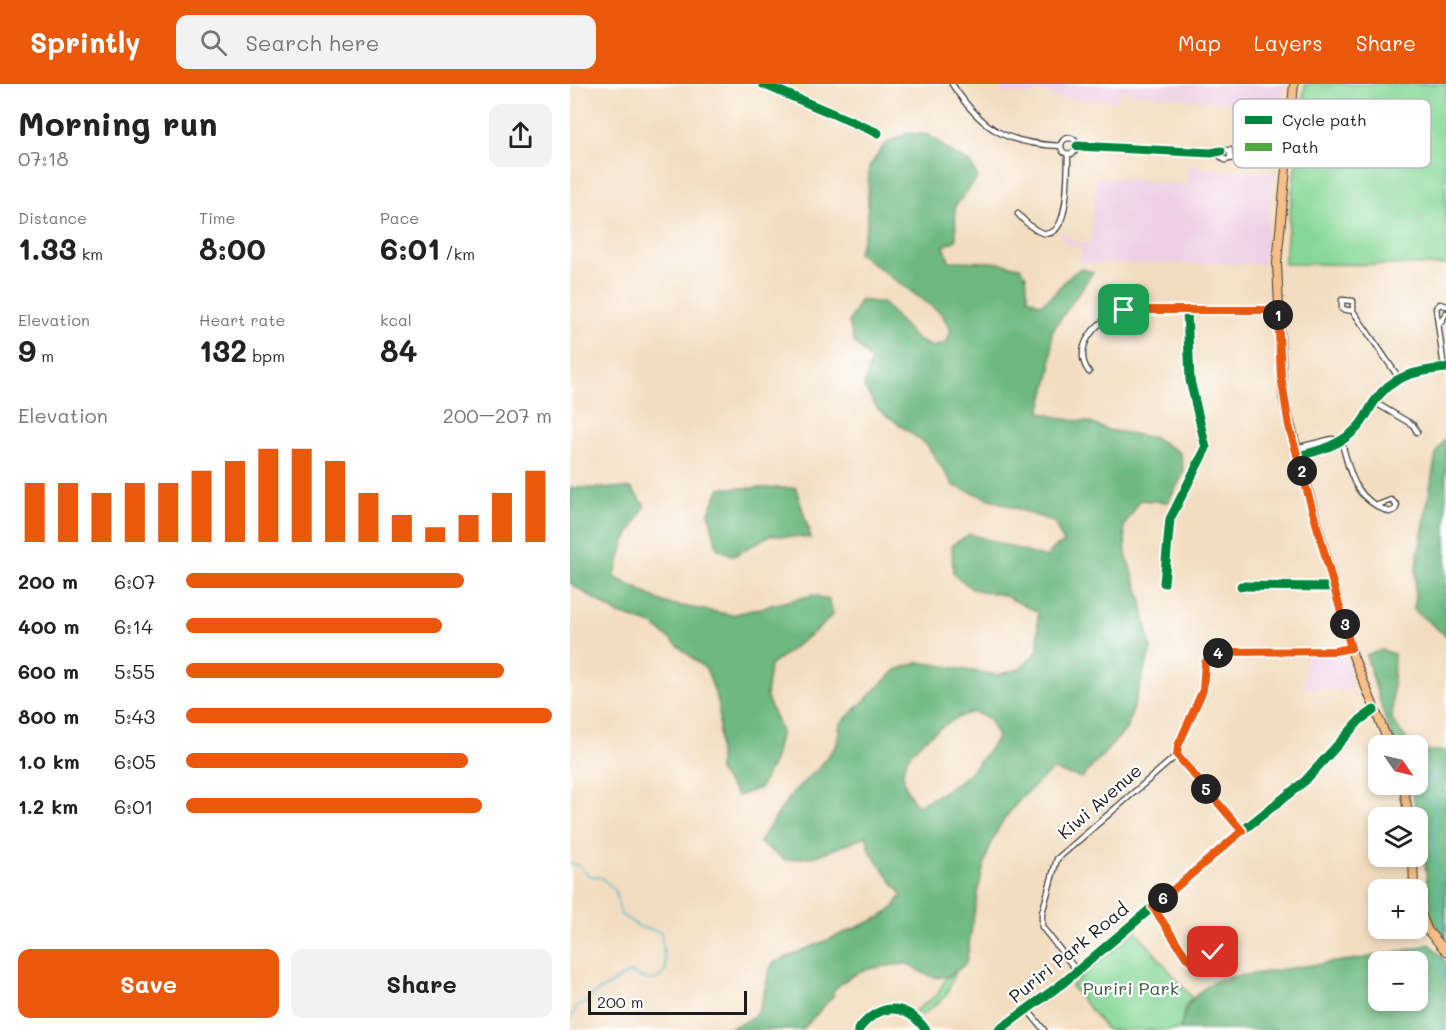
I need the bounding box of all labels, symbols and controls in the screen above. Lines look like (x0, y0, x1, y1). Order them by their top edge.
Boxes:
search box (176, 15, 596, 69)
text: Sprintly (30, 24, 140, 60)
icon: search (197, 26, 230, 59)
text: Search here (245, 28, 379, 57)
text: Map (1178, 29, 1221, 56)
text: Layers (1254, 29, 1323, 56)
text: Share (1356, 29, 1416, 56)
legend (1233, 99, 1431, 168)
text: Morning run (18, 101, 218, 144)
button: share (489, 104, 552, 167)
text: Cycle path (1282, 109, 1366, 130)
text: Path (1282, 136, 1318, 157)
text: 07:18 (18, 145, 69, 171)
text: Distance (18, 207, 87, 228)
text: Time (199, 207, 235, 228)
text: Pace (380, 207, 419, 228)
text: 1.33 (18, 228, 77, 268)
text: 8:00 (199, 228, 266, 268)
text: 6:01 (380, 228, 440, 268)
text: km (77, 243, 103, 264)
text: /km (440, 243, 475, 264)
pin (1098, 284, 1149, 335)
icon: arrive (1107, 293, 1140, 326)
pin: 1 (1263, 300, 1293, 330)
text: 1 (1274, 304, 1282, 325)
text: Elevation (18, 309, 90, 330)
text: Heart rate (199, 309, 285, 330)
text: kcal (380, 309, 412, 330)
text: 9 (18, 330, 36, 370)
text: 132 (199, 330, 247, 370)
text: 84 (380, 330, 418, 370)
text: m (36, 345, 54, 366)
text: bpm (247, 345, 285, 366)
text: Elevation (18, 402, 108, 428)
text: 200–207 m (443, 402, 552, 428)
pin: 2 (1287, 456, 1317, 486)
text: 2 (1298, 460, 1306, 481)
text: 200 m (18, 568, 78, 594)
text: 6:07 (114, 568, 156, 594)
pin: 3 (1330, 609, 1360, 639)
text: 400 m (18, 613, 79, 639)
text: 6:14 (114, 613, 153, 639)
text: 3 (1340, 613, 1350, 634)
pin: 4 (1203, 638, 1233, 668)
text: 4 (1213, 642, 1223, 663)
text: 600 m (18, 658, 79, 684)
text: 5:55 (114, 658, 155, 684)
text: 800 m (18, 703, 79, 729)
text: 5:43 (114, 703, 155, 729)
north arrow (1368, 735, 1428, 795)
map controls (1368, 735, 1428, 1011)
text: 1.0 km (18, 748, 80, 774)
text: 6:05 (114, 748, 156, 774)
street label: Kiwi Avenue (1052, 758, 1146, 844)
pin: 5 (1191, 774, 1221, 804)
text: 5 (1201, 778, 1211, 799)
text: 1.2 km (18, 793, 78, 819)
text: 6:01 (114, 793, 154, 819)
button: layers (1368, 807, 1428, 867)
button: + (1368, 879, 1428, 939)
pin: 6 (1148, 883, 1178, 913)
text: 6 (1158, 887, 1168, 908)
street label: Puriri Park Road (1005, 898, 1133, 1008)
pin (1187, 926, 1238, 977)
icon: check (1196, 935, 1229, 968)
button: Save (18, 949, 279, 1018)
button: Share (291, 949, 552, 1018)
button: − (1368, 951, 1428, 1011)
park label: Puriri Park (1083, 978, 1179, 1000)
scale bar (588, 988, 747, 1016)
text: 200 m (597, 991, 644, 1012)

